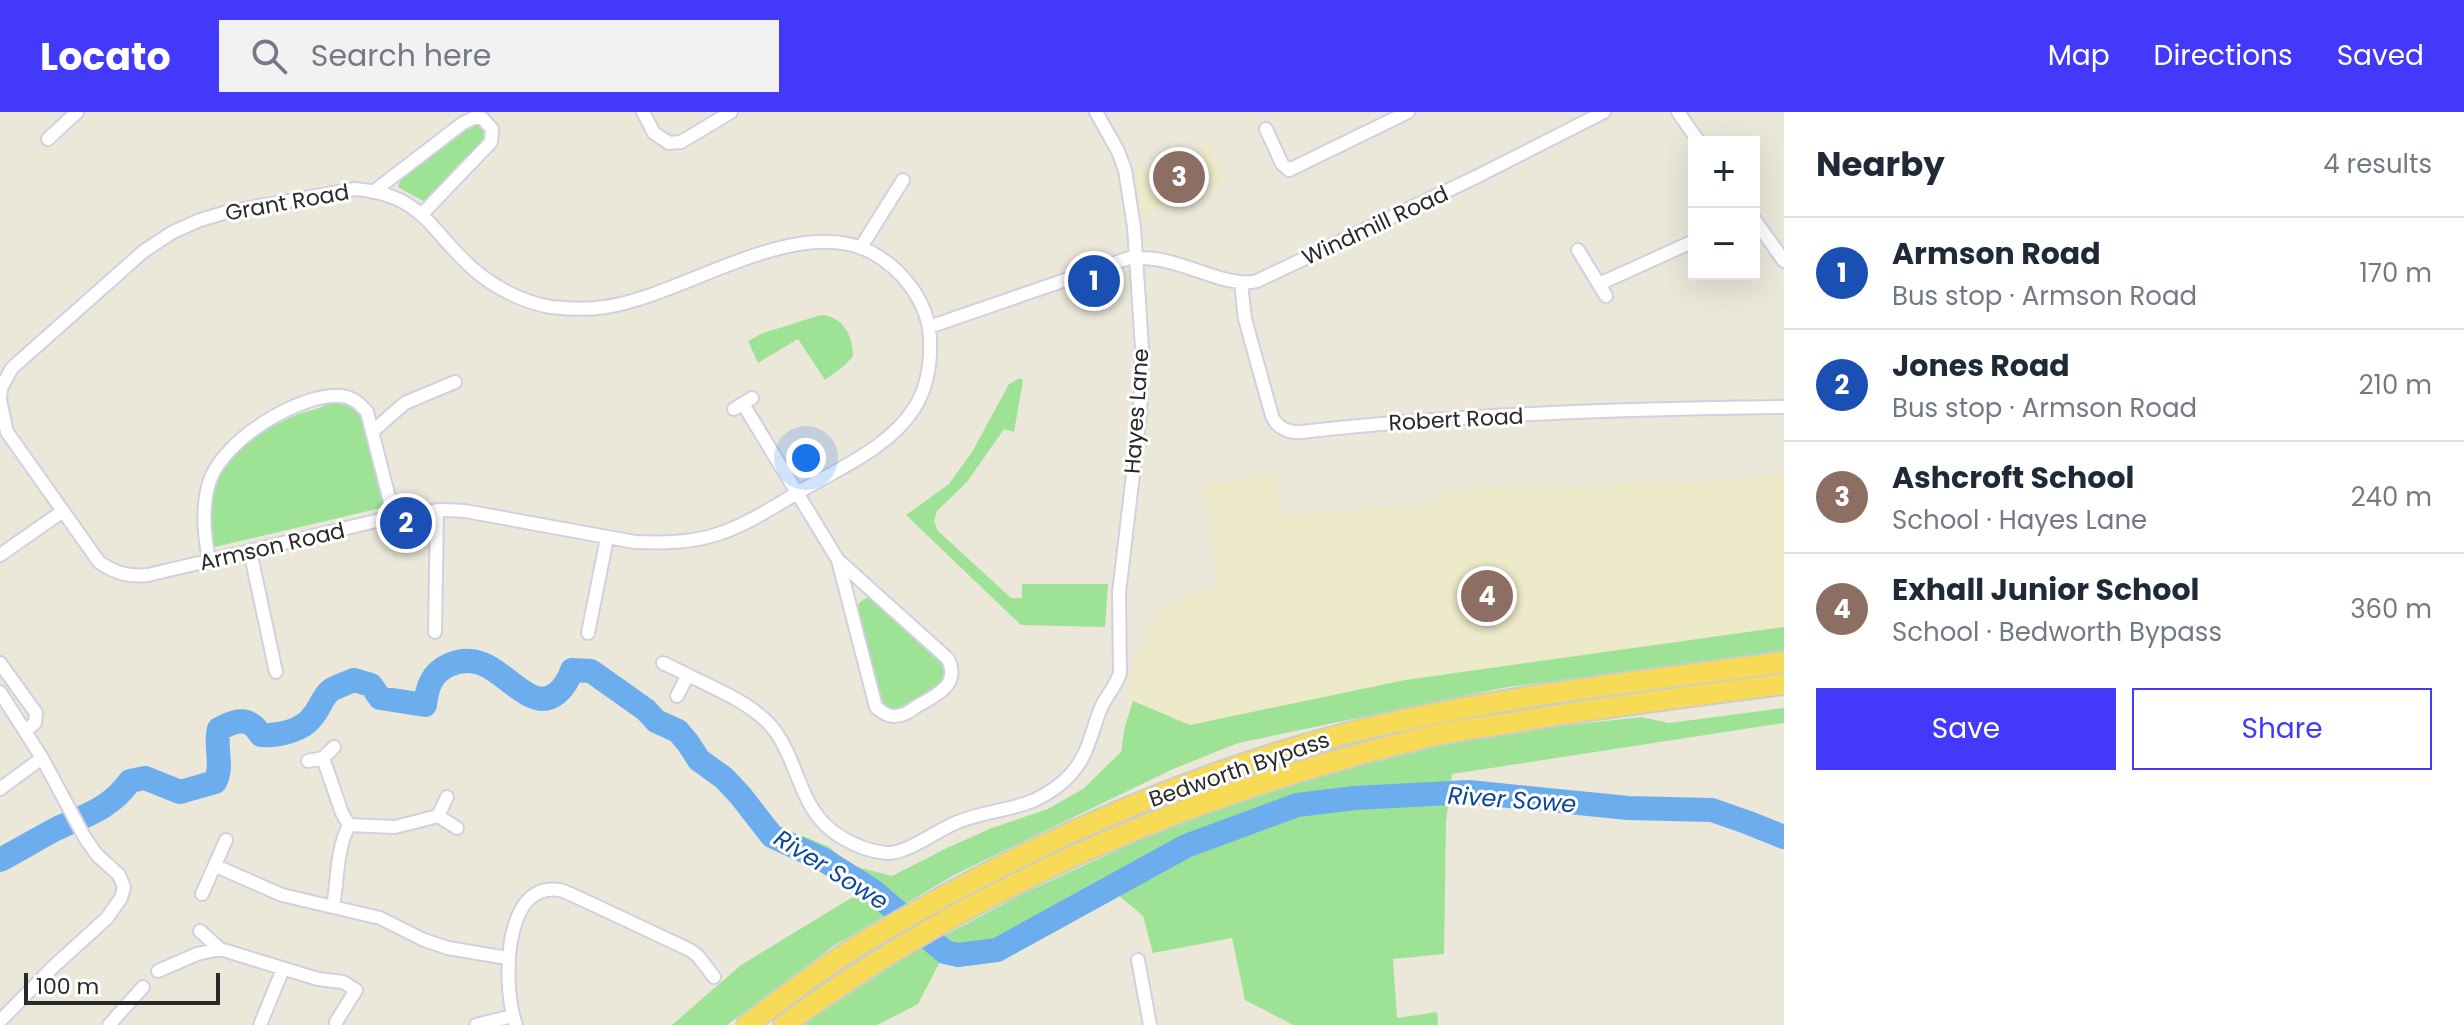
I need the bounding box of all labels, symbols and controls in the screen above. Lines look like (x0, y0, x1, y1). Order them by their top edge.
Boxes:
search box (219, 20, 779, 92)
text: Locato (40, 30, 171, 83)
icon: search (247, 34, 291, 78)
text: Search here (311, 34, 491, 77)
text: Map (2048, 36, 2110, 75)
text: Directions (2154, 36, 2293, 75)
text: Saved (2337, 36, 2424, 75)
map controls (1688, 136, 1760, 280)
button: + (1688, 136, 1760, 208)
text: Nearby (1816, 140, 1945, 188)
text: 4 results (2323, 146, 2432, 182)
pin: 3 (1153, 147, 1205, 207)
street label: Grant Road (223, 176, 352, 229)
street label: Windmill Road (1297, 178, 1453, 273)
button: − (1688, 208, 1760, 280)
text: Armson Road (1892, 232, 2101, 275)
pin: 1 (1068, 251, 1120, 311)
text: 1 (1837, 255, 1847, 291)
text: 170 m (2359, 255, 2432, 291)
text: Bus stop · Armson Road (1892, 278, 2197, 314)
text: Jones Road (1892, 344, 2070, 387)
street label: Hayes Lane (1117, 347, 1156, 475)
text: 2 (1835, 367, 1849, 403)
text: 210 m (2359, 367, 2432, 403)
text: Bus stop · Armson Road (1892, 390, 2197, 426)
street label: Robert Road (1388, 400, 1524, 439)
your location (786, 438, 826, 478)
text: Ashcroft School (1892, 456, 2134, 499)
text: 3 (1834, 479, 1850, 515)
text: 240 m (2351, 479, 2432, 515)
pin: 2 (380, 493, 432, 553)
text: School · Hayes Lane (1892, 502, 2147, 538)
street label: Armson Road (196, 515, 348, 578)
pin: 4 (1461, 566, 1513, 626)
text: Exhall Junior School (1892, 568, 2199, 611)
text: 4 (1833, 591, 1851, 627)
text: 360 m (2350, 591, 2432, 627)
text: School · Bedworth Bypass (1892, 614, 2222, 650)
button: Save (1816, 688, 2116, 770)
button: Share (2132, 688, 2432, 770)
street label: Bedworth Bypass (1145, 724, 1334, 815)
water label: River Sowe (1447, 779, 1578, 820)
water label: River Sowe (768, 821, 895, 918)
scale bar (24, 969, 220, 1005)
text: 100 m (36, 971, 99, 1002)

